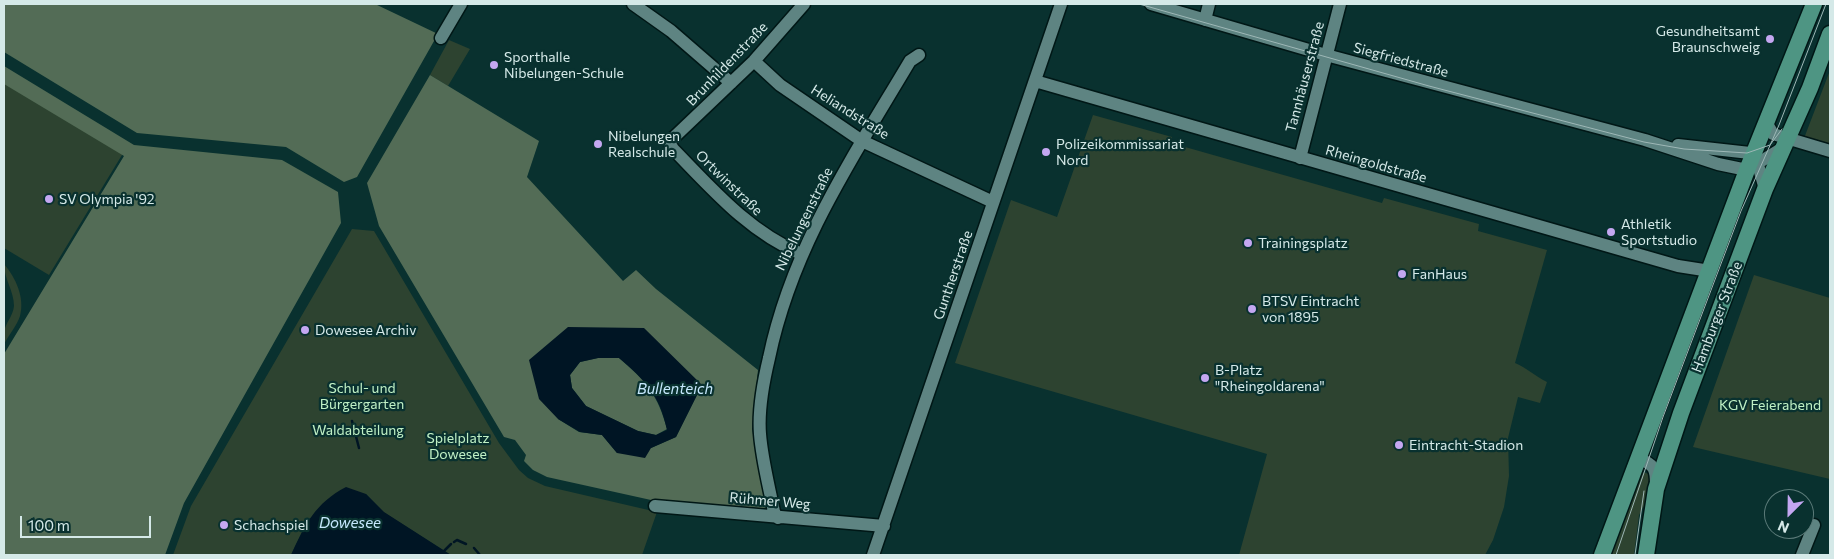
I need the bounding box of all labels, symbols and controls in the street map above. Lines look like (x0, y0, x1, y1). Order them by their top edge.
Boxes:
street label: Brunhildenstraße (683, 19, 771, 109)
street label: Tannhäuserstraße (1282, 20, 1328, 134)
place label: Gesundheitsamt Braunschweig (1656, 23, 1760, 56)
marker: Gesundheitsamt Braunschweig (1764, 33, 1776, 45)
street label: Siegfriedstraße (1352, 39, 1450, 81)
place label: Sporthalle Nibelungen-Schule (504, 49, 624, 82)
marker: Sporthalle Nibelungen-Schule (488, 59, 500, 71)
street label: Heliandstraße (808, 81, 892, 143)
place label: Nibelungen Realschule (608, 128, 680, 160)
place label: Polizeikommissariat Nord (1056, 136, 1184, 168)
marker: Nibelungen Realschule (592, 138, 604, 150)
street label: Rheingoldstraße (1323, 142, 1429, 186)
marker: Polizeikommissariat Nord (1040, 146, 1052, 158)
street label: Ortwinstraße (692, 147, 766, 219)
street label: Nibelungenstraße (772, 165, 836, 273)
place label: SV Olympia '92 (59, 191, 155, 207)
marker: SV Olympia '92 (43, 193, 55, 205)
place label: Athletik Sportstudio (1621, 216, 1697, 248)
marker: Athletik Sportstudio (1605, 226, 1617, 238)
street label: Guntherstraße (930, 228, 976, 322)
place label: Trainingsplatz (1258, 235, 1348, 251)
marker: Trainingsplatz (1242, 237, 1254, 249)
street label: Hamburger Straße (1688, 259, 1746, 375)
place label: FanHaus (1412, 266, 1467, 282)
marker: FanHaus (1396, 268, 1408, 280)
place label: BTSV Eintracht von 1895 (1262, 293, 1359, 326)
marker: BTSV Eintracht von 1895 (1246, 303, 1258, 315)
place label: Dowesee Archiv (315, 322, 416, 338)
marker: Dowesee Archiv (299, 324, 311, 336)
place label: B-Platz "Rheingoldarena" (1215, 362, 1325, 394)
marker: B-Platz "Rheingoldarena" (1199, 372, 1211, 384)
park label: Schul- und Bürgergarten (320, 380, 404, 412)
water label: Bullenteich (637, 380, 713, 398)
park label: KGV Feierabend (1719, 397, 1821, 413)
park label: Waldabteilung (312, 422, 404, 438)
park label: Spielplatz Dowesee (427, 430, 489, 462)
place label: Eintracht-Stadion (1409, 437, 1523, 453)
marker: Eintracht-Stadion (1393, 439, 1405, 451)
street label: Rühmer Weg (729, 489, 811, 513)
north arrow (1764, 489, 1814, 539)
scale bar (22, 506, 154, 538)
water label: Dowesee (319, 514, 381, 532)
text: 100 m (28, 516, 70, 534)
place label: Schachspiel (234, 517, 309, 533)
text: N (1775, 517, 1791, 537)
marker: Schachspiel (218, 519, 230, 531)

